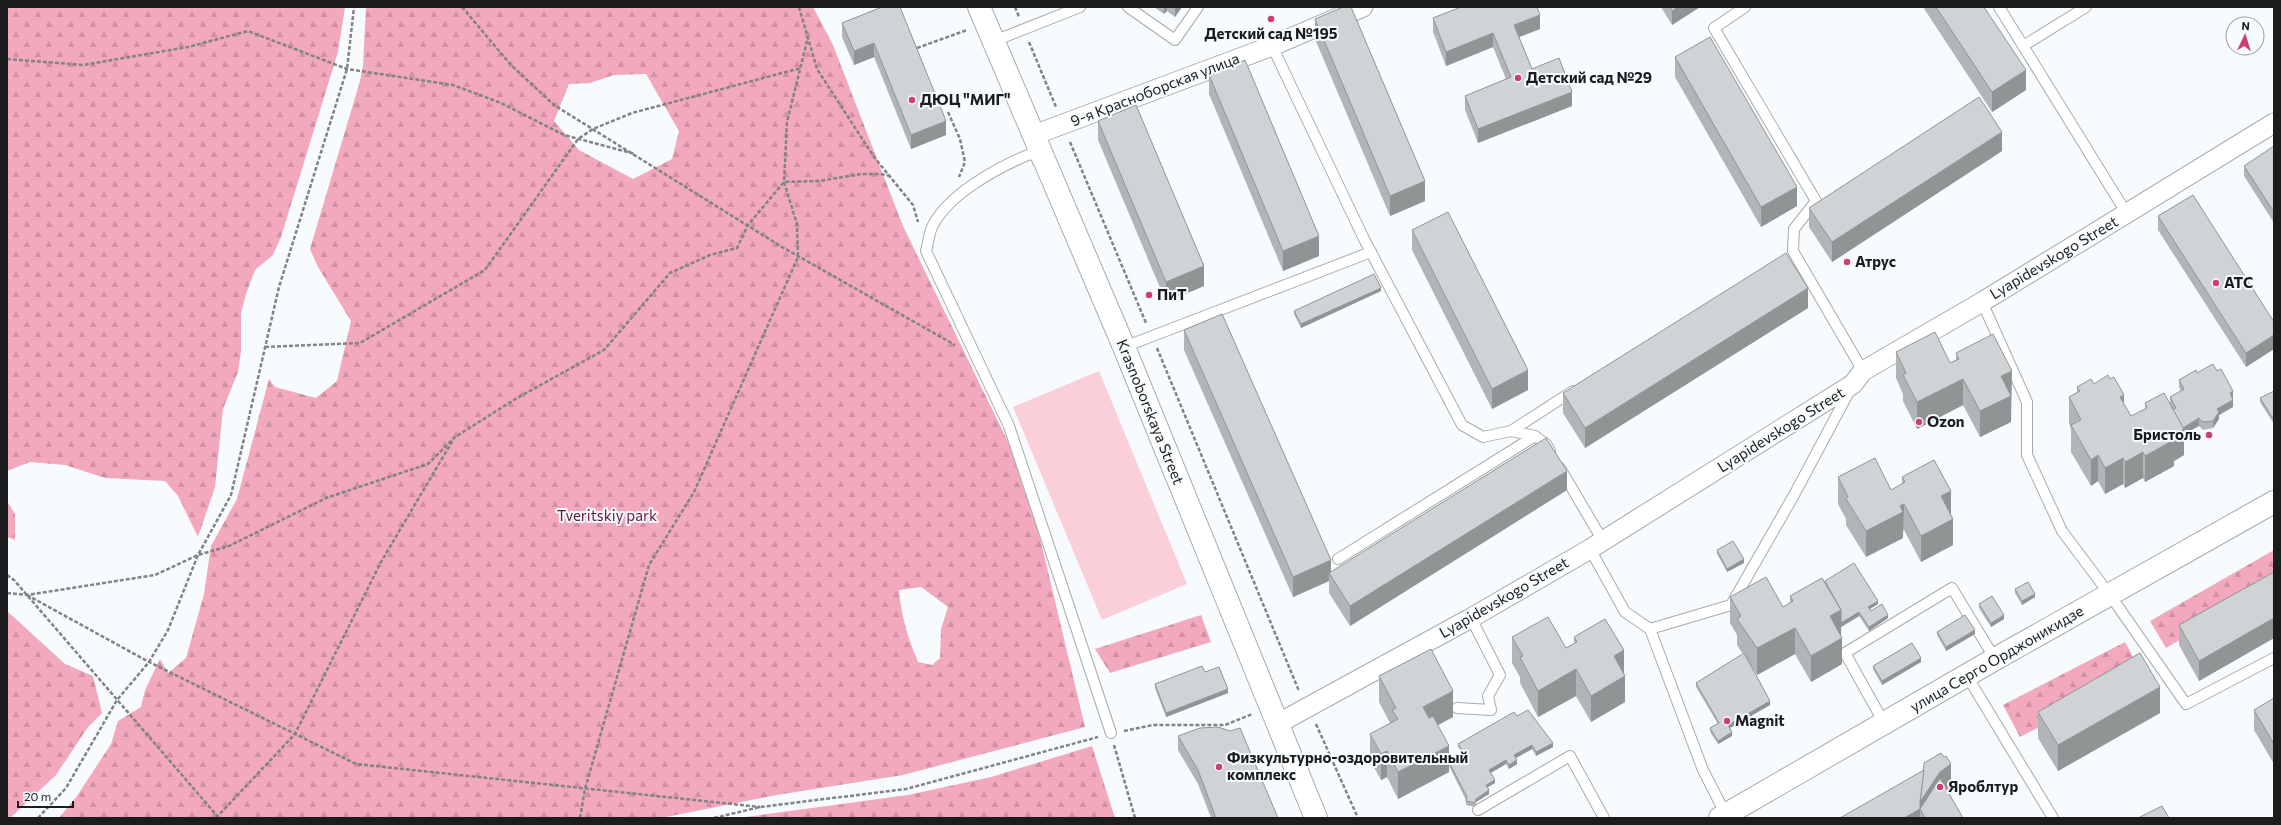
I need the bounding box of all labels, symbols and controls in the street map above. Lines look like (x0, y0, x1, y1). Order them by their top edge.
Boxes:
marker: Детский сад №195 (1266, 14, 1276, 24)
north arrow (2225, 16, 2265, 56)
text: N (2241, 19, 2250, 32)
place label: Детский сад №195 (1204, 24, 1338, 42)
street label: 9-я Красноборская улица (1068, 48, 1242, 130)
place label: Детский сад №29 (1526, 68, 1652, 86)
marker: Детский сад №29 (1513, 73, 1523, 83)
place label: ДЮЦ "МИГ" (920, 90, 1011, 108)
marker: ДЮЦ "МИГ" (907, 95, 917, 105)
street label: Lyapidevskogo Street (1986, 212, 2121, 302)
place label: Атрус (1855, 252, 1896, 270)
marker: Атрус (1842, 257, 1852, 267)
place label: АТС (2224, 273, 2253, 291)
marker: АТС (2211, 278, 2221, 288)
place label: ПиТ (1157, 285, 1187, 303)
marker: ПиТ (1144, 290, 1154, 300)
street label: Krasnoborskaya Street (1114, 336, 1188, 487)
street label: Lyapidevskogo Street (1714, 383, 1847, 476)
place label: Ozon (1927, 412, 1965, 430)
marker: Ozon (1914, 417, 1924, 427)
place label: Бристоль (2133, 425, 2201, 443)
marker: Бристоль (2204, 430, 2214, 440)
park label: Tveritskiy park (557, 506, 657, 524)
street label: Lyapidevskogo Street (1436, 553, 1571, 641)
street label: улица Серго Орджоникидзе (1907, 601, 2086, 715)
place label: Magnit (1735, 711, 1785, 729)
marker: Magnit (1722, 716, 1732, 726)
place label: Физкультурно-оздоровительный комплекс (1227, 748, 1468, 783)
marker: Физкультурно-оздоровительный комплекс (1214, 762, 1224, 772)
place label: Яроблтур (1948, 777, 2018, 795)
marker: Яроблтур (1935, 782, 1945, 792)
scale bar (18, 783, 73, 809)
text: 20 m (24, 789, 51, 803)

